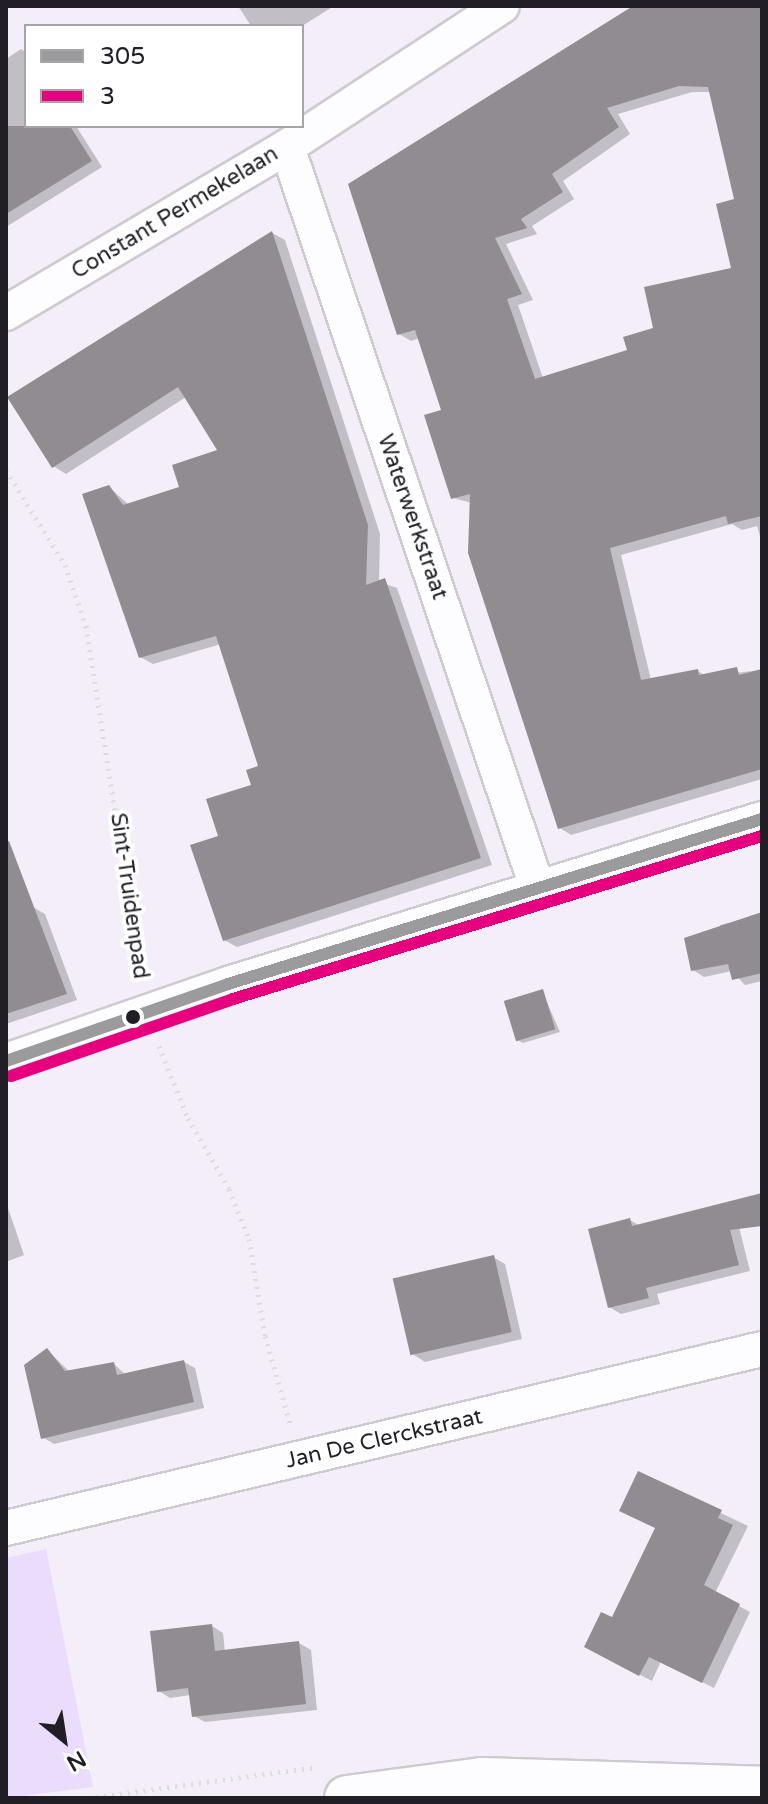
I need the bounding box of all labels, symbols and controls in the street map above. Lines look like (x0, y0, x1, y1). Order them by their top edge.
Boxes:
legend (24, 24, 304, 128)
text: 305 (100, 42, 145, 71)
text: 3 (100, 82, 115, 111)
street label: Constant Permekelaan (67, 141, 283, 285)
street label: Waterwerkstraat (371, 431, 453, 603)
street label: Sint-Truidenpad (104, 811, 154, 981)
unlabelled marker (125, 1009, 141, 1025)
street label: Jan De Clerckstraat (283, 1404, 485, 1474)
north arrow (24, 1700, 104, 1780)
text: N (62, 1745, 90, 1776)

